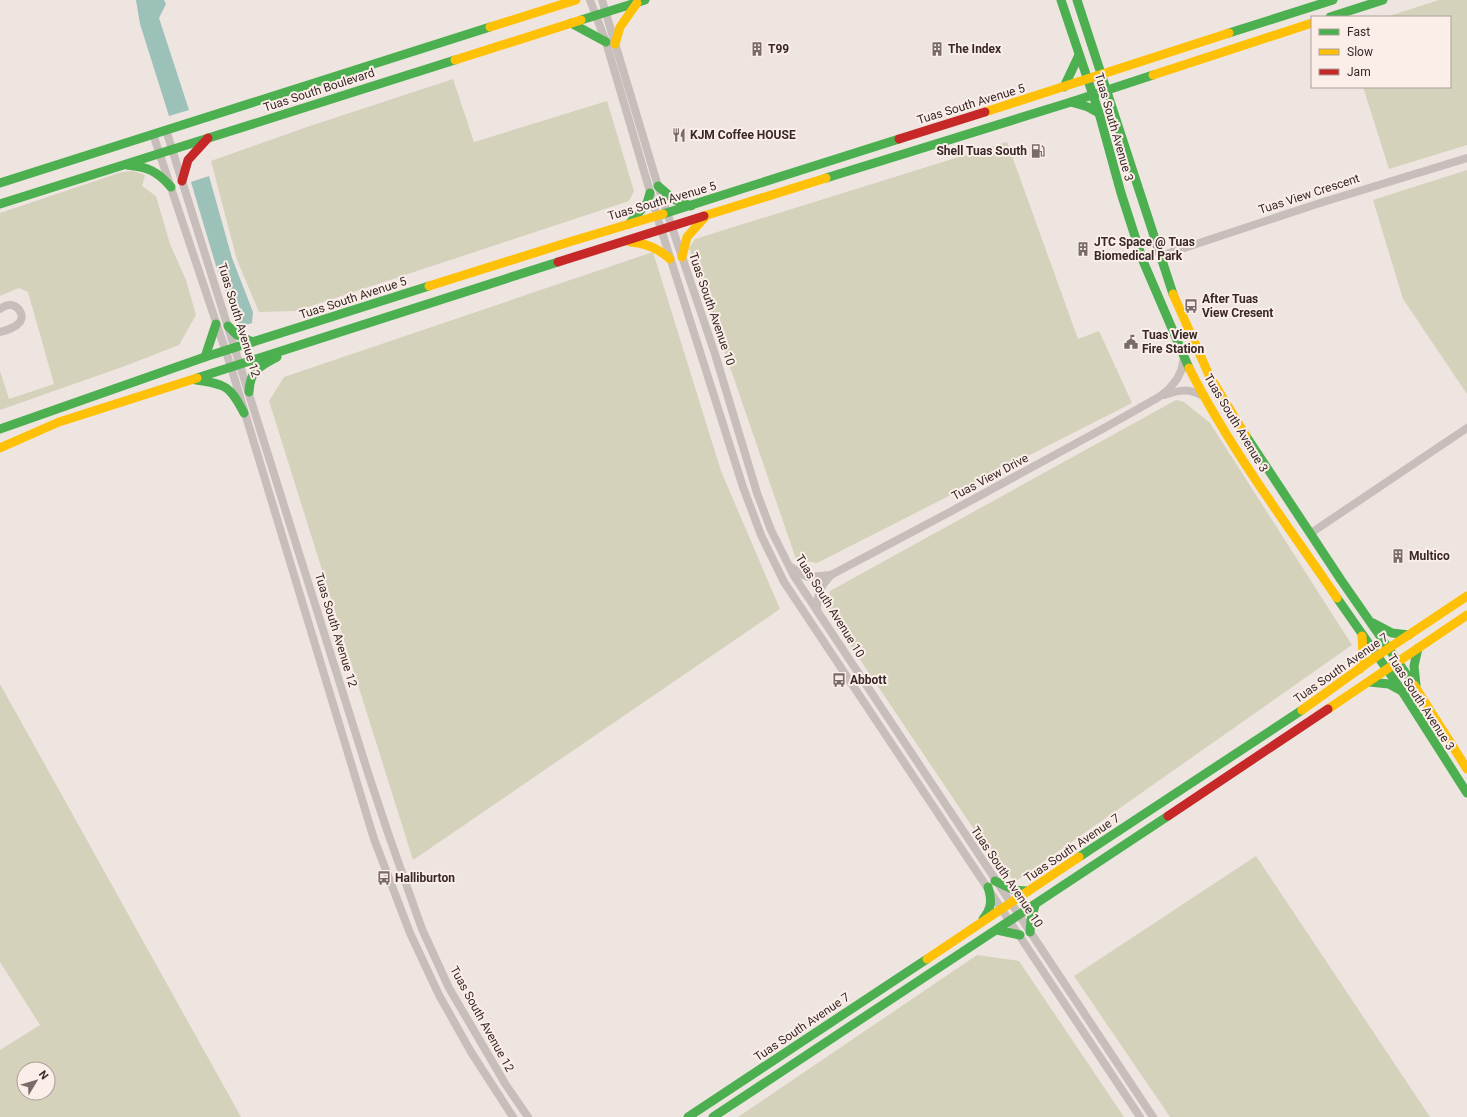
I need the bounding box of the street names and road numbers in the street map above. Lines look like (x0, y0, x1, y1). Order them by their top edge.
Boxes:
street label: Tuas South Boulevard (262, 65, 376, 115)
street label: Tuas South Avenue 3 (1092, 71, 1136, 183)
street label: Tuas South Avenue 5 (915, 81, 1027, 127)
street label: Tuas View Crescent (1257, 171, 1361, 217)
street label: Tuas South Avenue 5 (606, 179, 718, 223)
street label: Tuas South Avenue 10 (686, 251, 738, 368)
street label: Tuas South Avenue 12 (215, 261, 263, 379)
street label: Tuas South Avenue 5 (298, 274, 409, 322)
street label: Tuas South Avenue 3 (1201, 371, 1271, 475)
street label: Tuas View Drive (949, 451, 1031, 503)
street label: Tuas South Avenue 10 (793, 552, 868, 660)
street label: Tuas South Avenue 12 (312, 571, 360, 689)
street label: Tuas South Avenue 7 (1291, 630, 1391, 706)
street label: Tuas South Avenue 3 (1385, 651, 1457, 753)
street label: Tuas South Avenue 7 (1022, 811, 1123, 885)
street label: Tuas South Avenue 10 (968, 824, 1046, 930)
street label: Tuas South Avenue 12 (447, 964, 517, 1075)
street label: Tuas South Avenue 7 (752, 990, 853, 1064)

